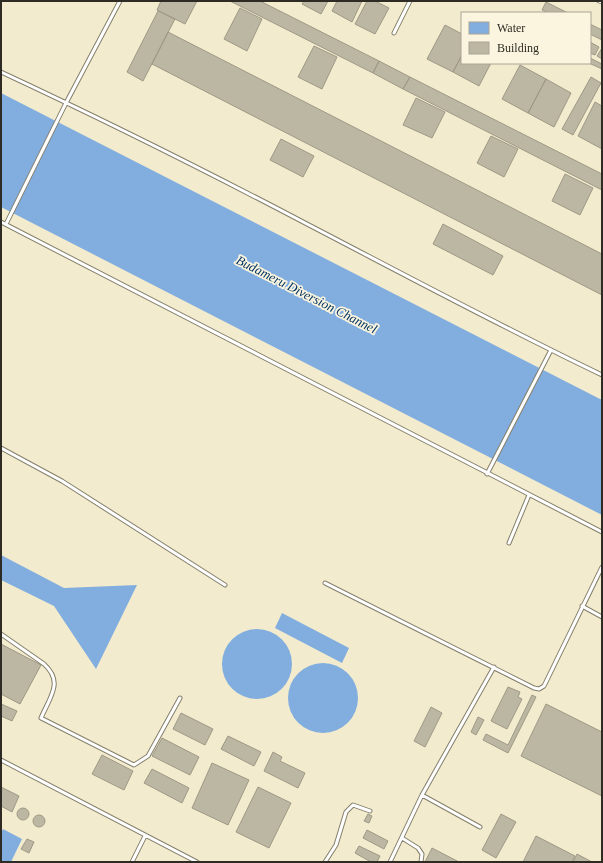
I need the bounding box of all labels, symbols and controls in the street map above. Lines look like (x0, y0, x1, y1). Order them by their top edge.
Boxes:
legend (461, 12, 591, 64)
text: Water (497, 21, 525, 35)
text: Building (497, 41, 539, 55)
water label: Budameru Diversion Channel (234, 252, 380, 337)

